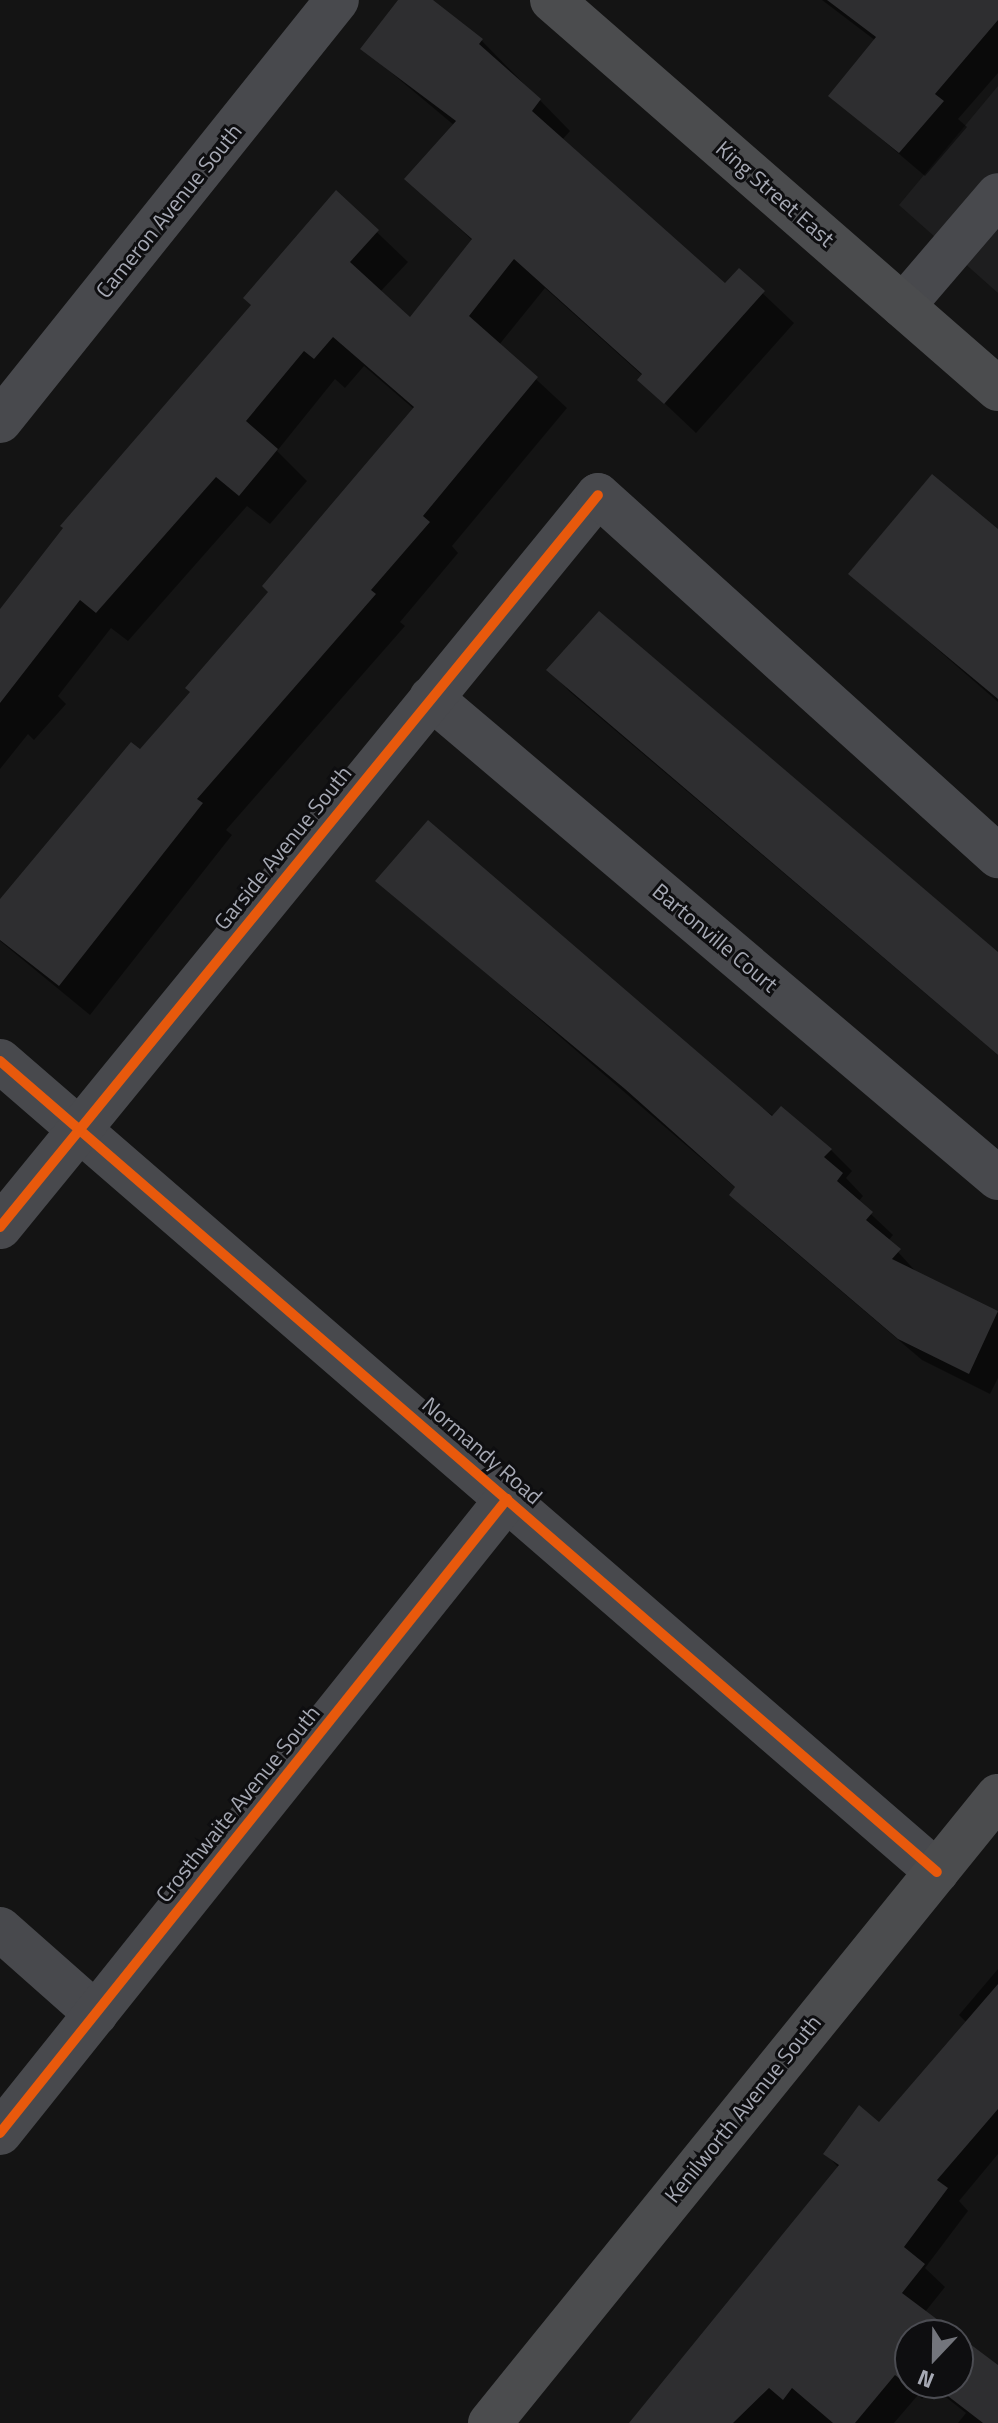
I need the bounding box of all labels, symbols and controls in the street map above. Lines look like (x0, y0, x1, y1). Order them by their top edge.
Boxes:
street label: Cameron Avenue South (91, 119, 247, 303)
street label: King Street East (710, 135, 840, 253)
street label: Garside Avenue South (209, 761, 357, 935)
street label: Bartonville Court (647, 878, 783, 998)
street label: Normandy Road (417, 1392, 547, 1510)
street label: Crosthwaite Avenue South (151, 1700, 325, 1908)
street label: Kenilworth Avenue South (659, 2010, 827, 2208)
north arrow (894, 2319, 974, 2399)
text: N (912, 2361, 939, 2398)

